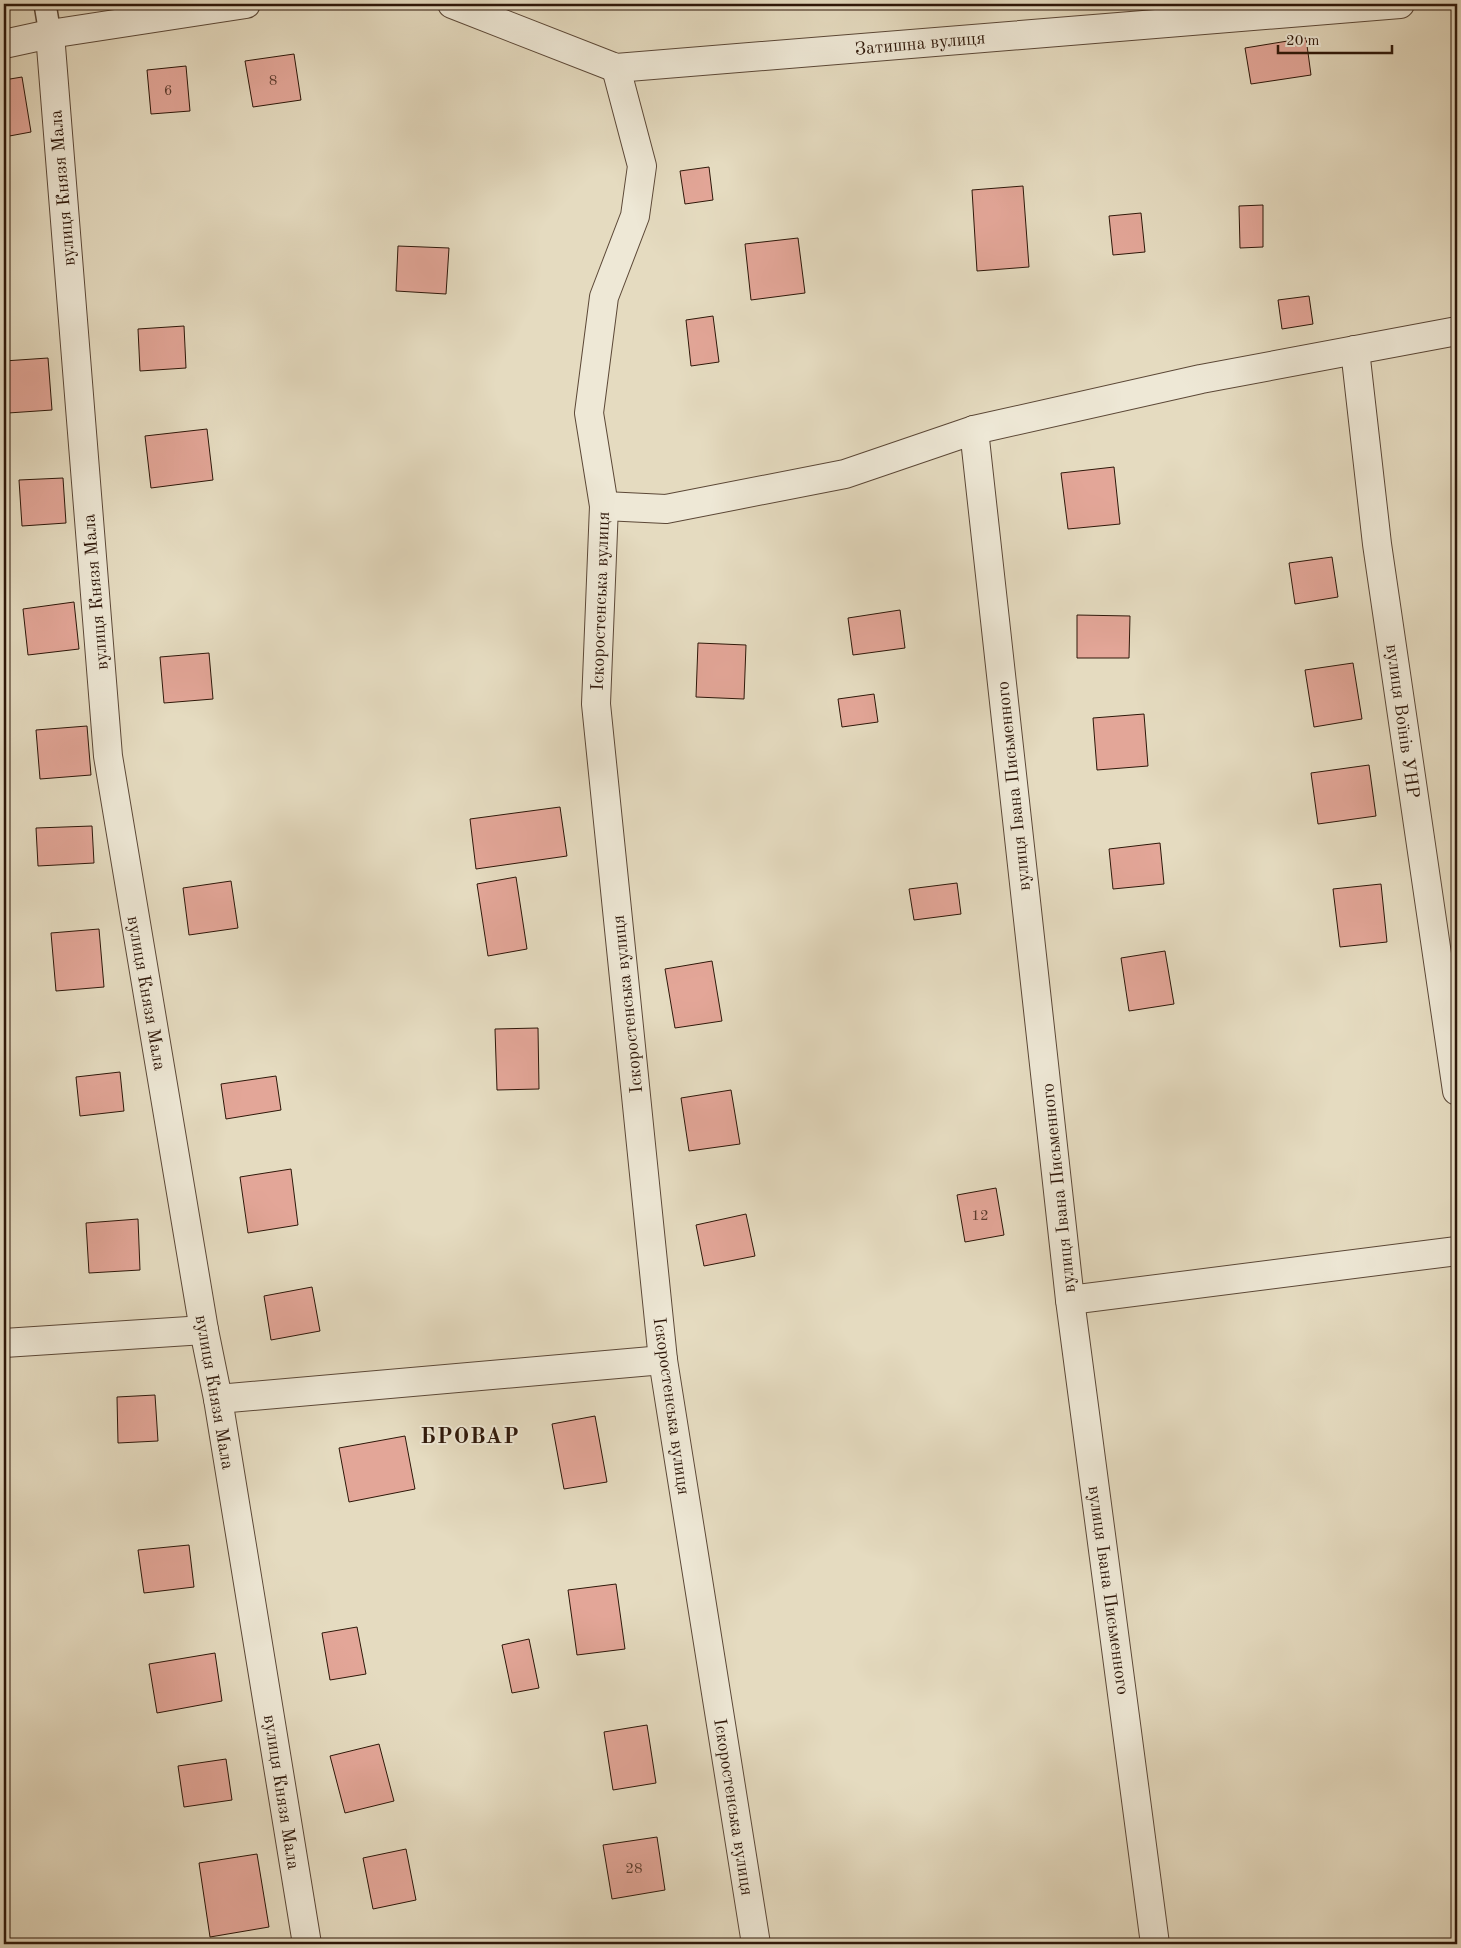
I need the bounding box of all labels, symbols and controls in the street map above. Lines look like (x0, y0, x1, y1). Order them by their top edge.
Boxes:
scale bar (1278, 22, 1392, 54)
street label: Затишна вулиця (854, 29, 986, 59)
text: 20 m (1286, 34, 1320, 49)
house number: 8 (269, 74, 277, 89)
house number: 6 (164, 84, 172, 99)
street label: вулиця Князя Мала (47, 109, 79, 267)
street label: Іскоростенська вулиця (589, 511, 613, 691)
street label: вулиця Князя Мала (80, 513, 112, 671)
street label: вулиця Воїнів УНР (1382, 643, 1422, 799)
street label: вулиця Івана Письменного (994, 680, 1034, 892)
street label: вулиця Князя Мала (124, 914, 168, 1072)
street label: Іскоростенська вулиця (610, 914, 646, 1094)
street label: вулиця Івана Письменного (1039, 1082, 1079, 1294)
house number: 12 (971, 1209, 989, 1224)
street label: вулиця Князя Мала (192, 1313, 236, 1471)
street label: Іскоростенська вулиця (650, 1316, 692, 1496)
district label: БРОВАР (420, 1426, 520, 1448)
street label: вулиця Івана Письменного (1084, 1484, 1132, 1696)
street label: вулиця Князя Мала (260, 1713, 302, 1871)
street label: Іскоростенська вулиця (710, 1717, 756, 1897)
house number: 28 (625, 1862, 643, 1877)

